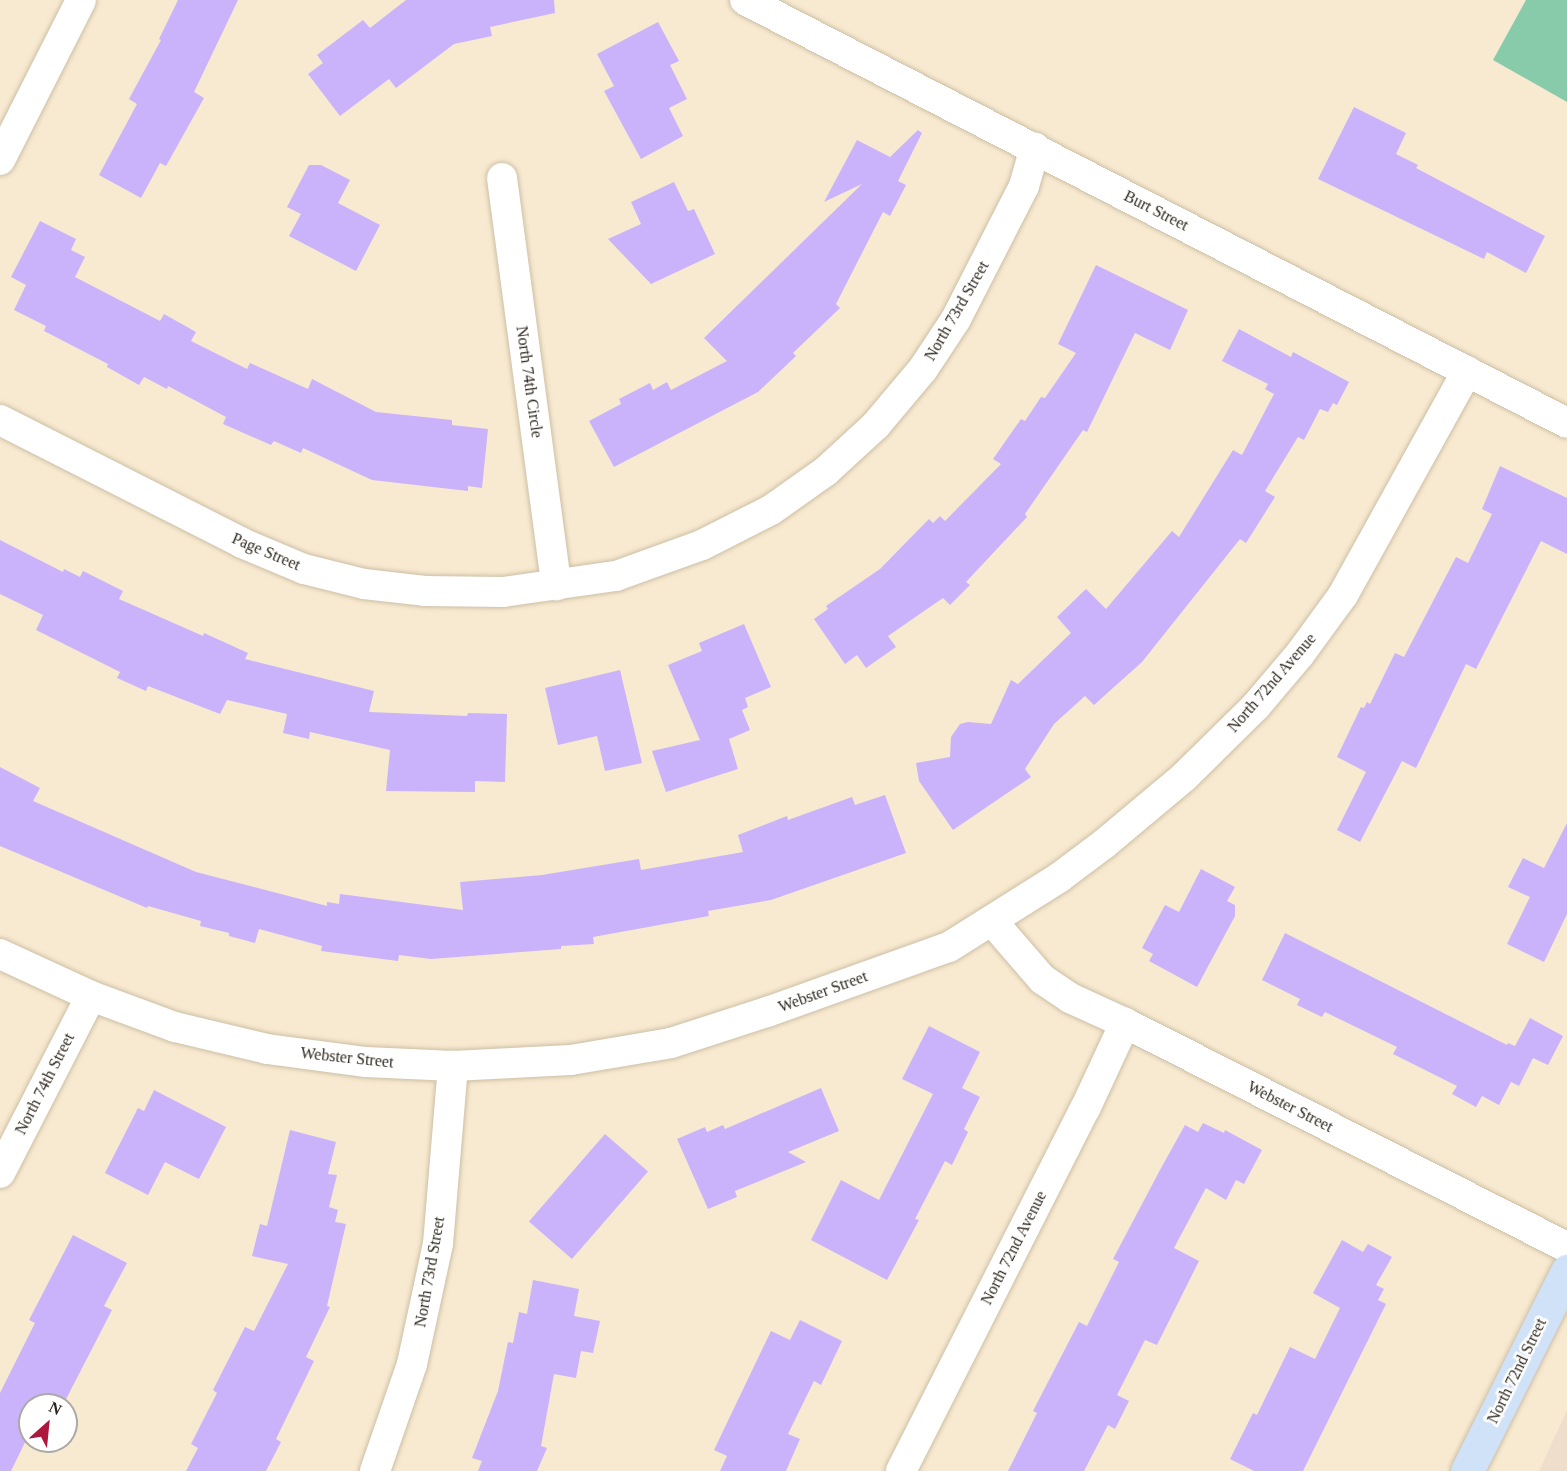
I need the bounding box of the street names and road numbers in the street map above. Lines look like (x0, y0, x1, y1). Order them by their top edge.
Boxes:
street label: Burt Street (1121, 187, 1191, 235)
street label: North 73rd Street (921, 258, 993, 364)
street label: North 74th Circle (512, 325, 546, 439)
street label: Page Street (229, 529, 303, 575)
street label: North 72nd Avenue (1223, 629, 1321, 737)
street label: Webster Street (776, 967, 870, 1017)
street label: North 74th Street (11, 1030, 79, 1138)
street label: Webster Street (300, 1044, 394, 1072)
street label: Webster Street (1244, 1077, 1336, 1137)
street label: North 72nd Avenue (977, 1188, 1051, 1308)
street label: North 73rd Street (411, 1215, 449, 1329)
street label: North 72nd Street (1483, 1315, 1551, 1427)

